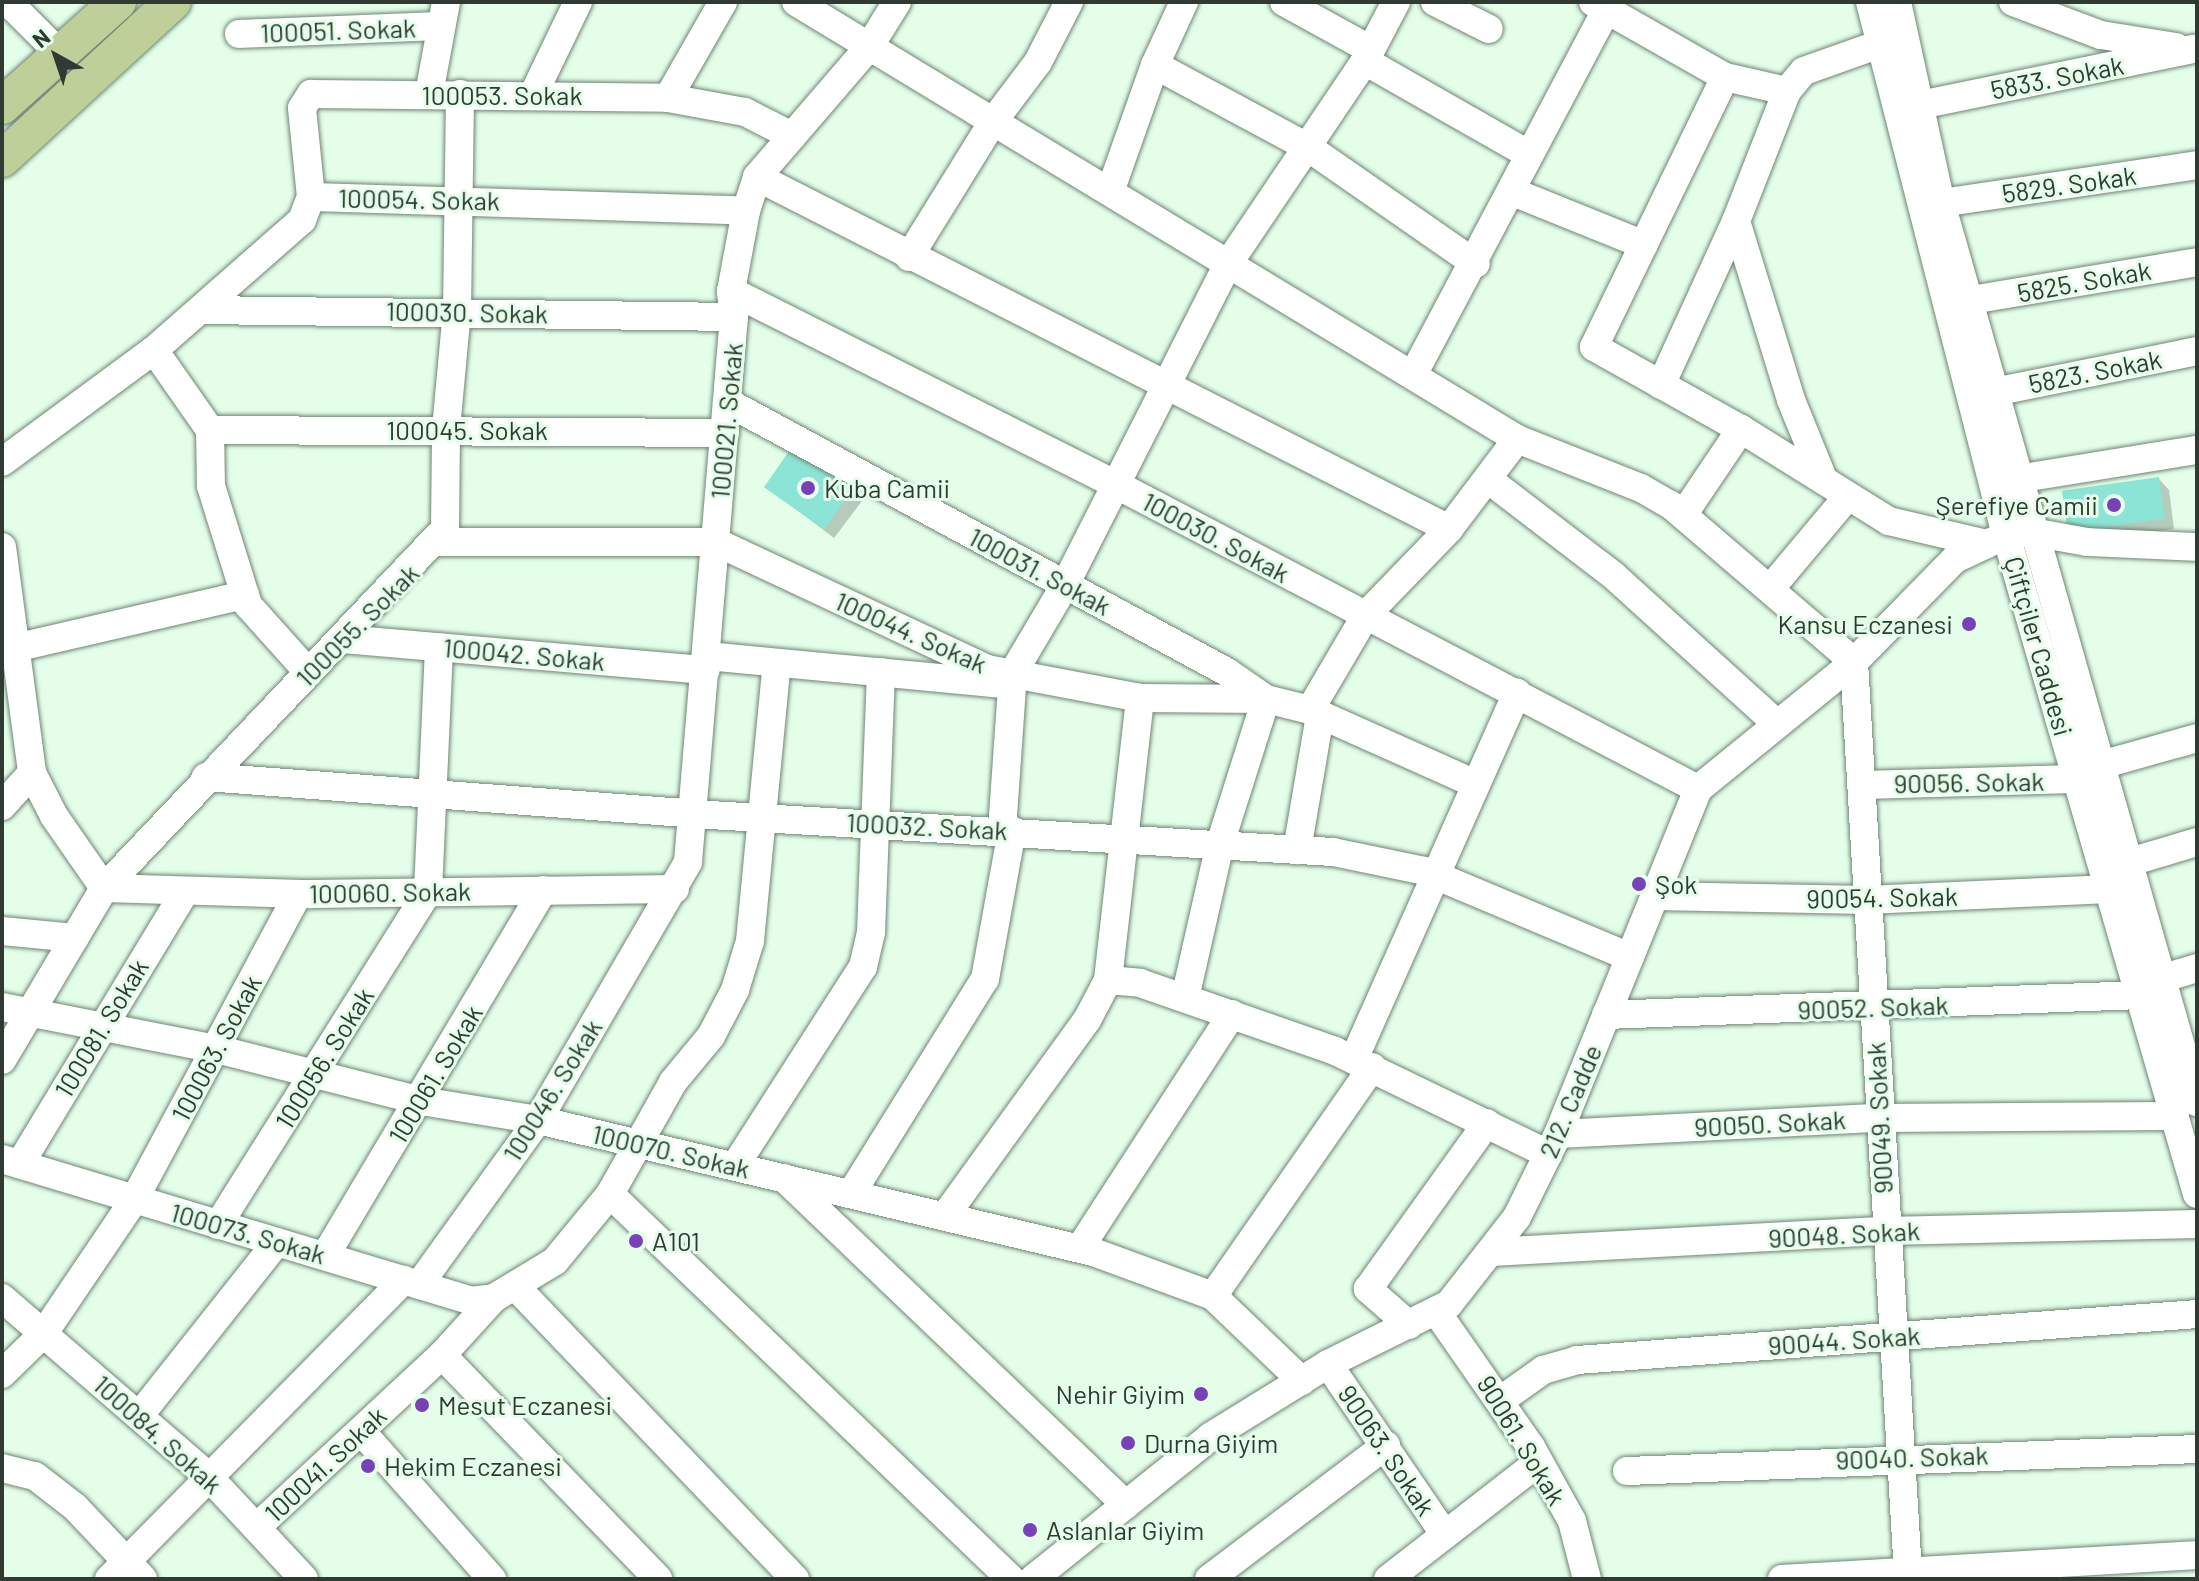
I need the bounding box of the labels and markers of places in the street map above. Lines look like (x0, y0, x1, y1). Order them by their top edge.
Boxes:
place label: Kuba Camii (824, 472, 950, 504)
marker: Kuba Camii (799, 479, 817, 497)
place label: Şerefiye Camii (1936, 489, 2098, 521)
marker: Şerefiye Camii (2105, 496, 2123, 514)
place label: Kansu Eczanesi (1777, 608, 1953, 640)
marker: Kansu Eczanesi (1960, 615, 1978, 633)
place label: Şok (1655, 868, 1697, 900)
marker: Şok (1630, 875, 1648, 893)
place label: A101 (652, 1225, 700, 1257)
marker: A101 (627, 1232, 645, 1250)
place label: Nehir Giyim (1056, 1378, 1185, 1410)
marker: Nehir Giyim (1192, 1385, 1210, 1403)
place label: Mesut Eczanesi (438, 1389, 612, 1421)
marker: Mesut Eczanesi (413, 1396, 431, 1414)
place label: Durna Giyim (1144, 1427, 1278, 1459)
marker: Durna Giyim (1119, 1434, 1137, 1452)
place label: Hekim Eczanesi (384, 1450, 562, 1482)
marker: Hekim Eczanesi (359, 1457, 377, 1475)
place label: Aslanlar Giyim (1046, 1514, 1204, 1546)
marker: Aslanlar Giyim (1021, 1521, 1039, 1539)

